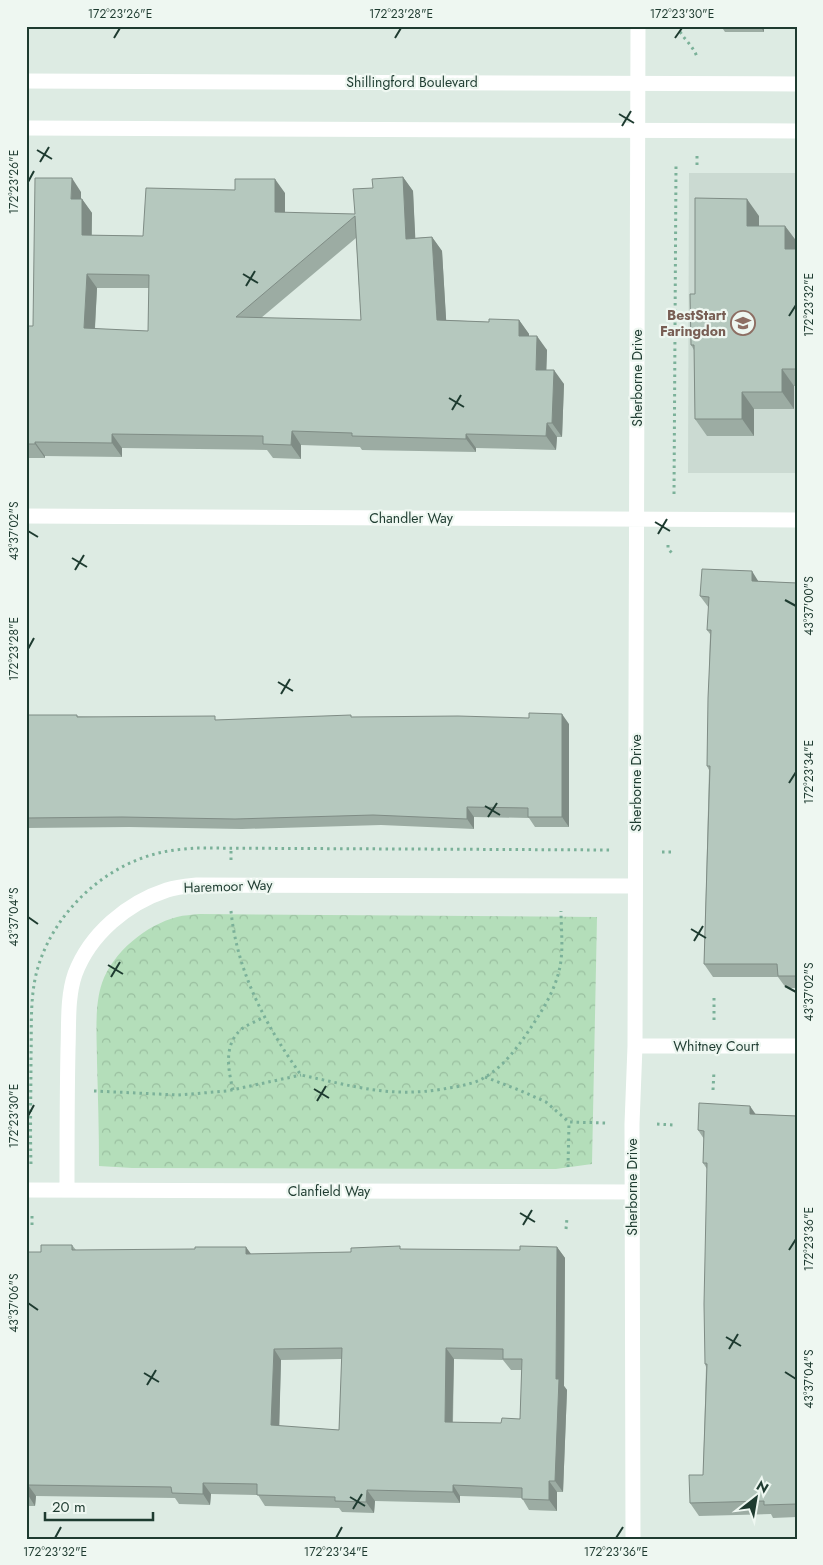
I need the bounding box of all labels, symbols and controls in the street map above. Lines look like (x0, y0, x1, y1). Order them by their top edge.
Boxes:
text: 172°23'26"E (88, 5, 152, 23)
text: 172°23'28"E (369, 5, 433, 23)
text: 172°23'30"E (650, 5, 714, 23)
street label: Shillingford Boulevard (346, 72, 478, 92)
text: 172°23'26"E (5, 150, 23, 214)
text: 172°23'32"E (800, 273, 818, 337)
place label: BestStart Faringdon (660, 305, 727, 341)
school or university icon: BestStart Faringdon (730, 310, 756, 336)
street label: Sherborne Drive (627, 329, 647, 427)
text: 43°37'02"S (5, 501, 23, 561)
street label: Chandler Way (369, 508, 454, 528)
text: 43°37'00"S (800, 576, 818, 636)
text: 172°23'28"E (5, 617, 23, 681)
street label: Sherborne Drive (626, 734, 646, 832)
text: 172°23'34"E (800, 740, 818, 804)
street label: Haremoor Way (183, 874, 274, 898)
text: 43°37'04"S (5, 887, 23, 947)
text: 43°37'02"S (800, 962, 818, 1022)
street label: Whitney Court (673, 1036, 759, 1056)
text: 172°23'30"E (5, 1084, 23, 1148)
street label: Sherborne Drive (622, 1138, 642, 1236)
street label: Clanfield Way (288, 1181, 371, 1201)
text: 172°23'36"E (800, 1207, 818, 1271)
text: 43°37'06"S (5, 1273, 23, 1333)
text: 43°37'04"S (800, 1349, 818, 1409)
north arrow (730, 1472, 780, 1522)
text: N (753, 1475, 773, 1498)
scale bar (45, 1490, 152, 1522)
text: 20 m (52, 1496, 86, 1518)
text: 172°23'32"E (23, 1543, 87, 1561)
text: 172°23'34"E (304, 1543, 368, 1561)
text: 172°23'36"E (584, 1543, 648, 1561)

